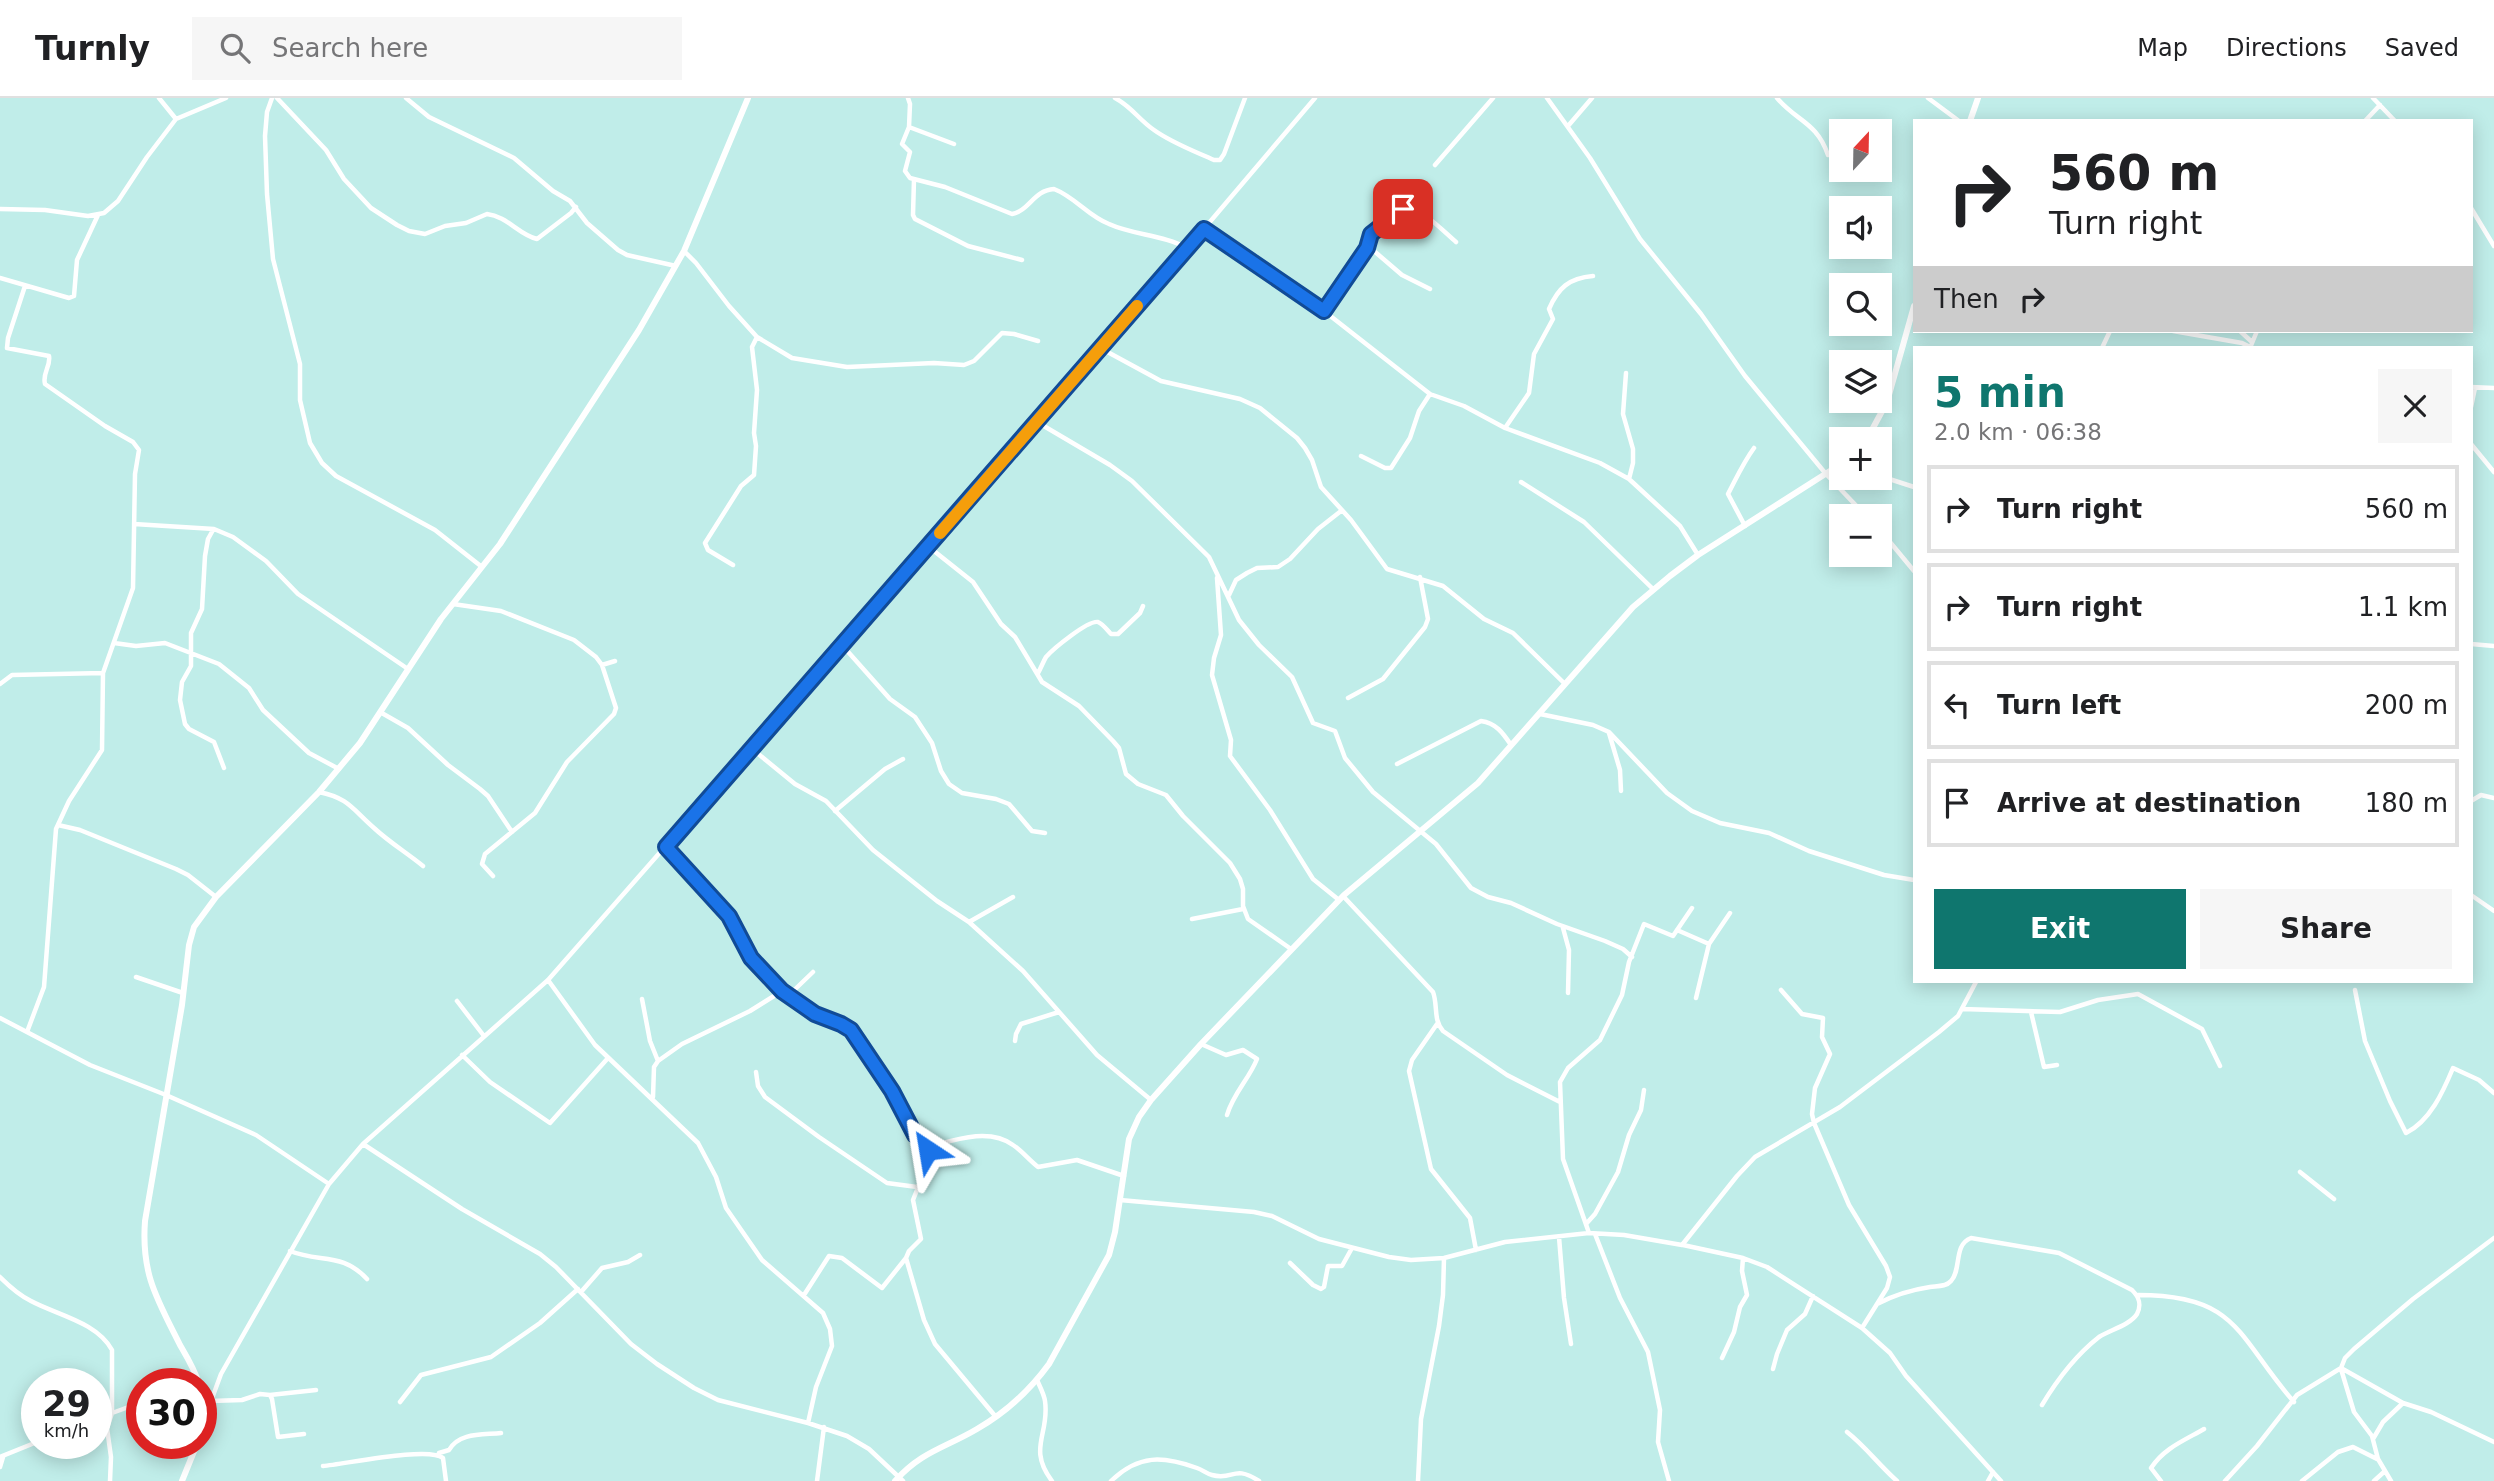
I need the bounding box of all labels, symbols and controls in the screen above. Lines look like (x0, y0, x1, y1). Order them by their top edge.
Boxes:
search box (192, 17, 682, 80)
text: Turnly (35, 29, 150, 68)
icon: search (216, 29, 254, 67)
text: Search here (272, 33, 428, 63)
text: Map (2137, 34, 2188, 62)
text: Directions (2226, 34, 2347, 62)
text: Saved (2385, 34, 2459, 62)
north arrow (1829, 119, 1892, 182)
map controls (1829, 119, 1892, 567)
text: 560 m (2049, 145, 2219, 202)
icon: right (1934, 147, 2025, 238)
pin (1373, 179, 1433, 239)
icon: arrive (1384, 190, 1422, 228)
button: sound (1829, 196, 1892, 259)
text: Turn right (2049, 204, 2202, 242)
button: search (1829, 273, 1892, 336)
icon: right (2013, 280, 2051, 318)
text: Then (1934, 284, 1999, 314)
button: layers (1829, 350, 1892, 413)
text: 5 min (1934, 368, 2066, 417)
button: close (2378, 369, 2452, 443)
text: 2.0 km · 06:38 (1934, 419, 2102, 445)
button: + (1829, 427, 1892, 490)
icon: right (1938, 490, 1976, 528)
text: Turn right (1997, 494, 2142, 524)
text: 560 m (2365, 494, 2448, 524)
button: − (1829, 504, 1892, 567)
icon: right (1938, 588, 1976, 626)
text: Turn right (1997, 592, 2142, 622)
text: 1.1 km (2358, 592, 2448, 622)
icon: left (1938, 686, 1976, 724)
text: Turn left (1997, 690, 2121, 720)
text: 200 m (2365, 690, 2448, 720)
icon: arrive (1938, 784, 1976, 822)
text: Arrive at destination (1997, 788, 2301, 818)
text: 180 m (2365, 788, 2448, 818)
button: Exit (1934, 889, 2186, 969)
button: Share (2200, 889, 2452, 969)
position arrow (891, 1113, 965, 1187)
speed limit sign: 30 (126, 1368, 217, 1459)
text: 29 (42, 1384, 91, 1424)
text: km/h (44, 1420, 89, 1441)

